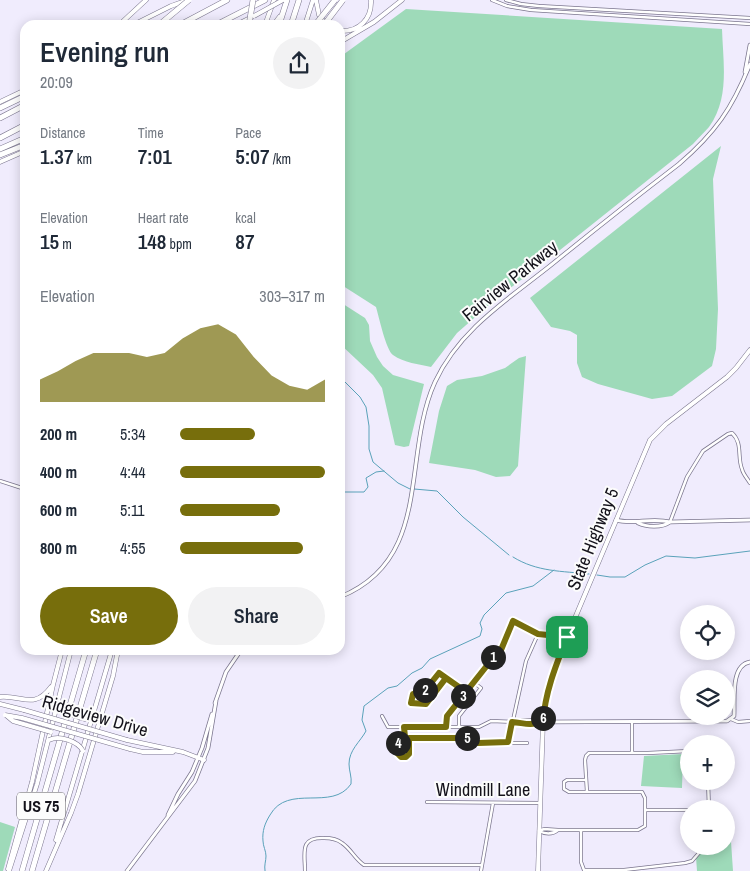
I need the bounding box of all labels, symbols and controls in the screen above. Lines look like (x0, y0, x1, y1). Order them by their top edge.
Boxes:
text: Evening run (40, 33, 170, 71)
button: share (273, 37, 325, 89)
text: 20:09 (40, 71, 73, 93)
text: Distance (40, 124, 85, 142)
text: Time (138, 124, 164, 142)
text: Pace (235, 124, 262, 142)
text: 1.37 (40, 142, 74, 171)
text: 7:01 (138, 142, 172, 171)
text: 5:07 (235, 142, 269, 171)
text: km (74, 150, 92, 168)
text: /km (269, 150, 291, 168)
text: Elevation (40, 209, 88, 227)
text: Heart rate (138, 209, 189, 227)
text: kcal (235, 209, 256, 227)
text: 15 (40, 227, 59, 256)
text: 148 (138, 227, 166, 256)
text: 87 (235, 227, 254, 256)
street label: Fairview Parkway (457, 234, 563, 327)
text: m (59, 235, 72, 253)
text: bpm (166, 235, 192, 253)
text: Elevation (40, 285, 95, 307)
text: 303–317 m (259, 285, 325, 307)
text: 200 m (40, 423, 77, 445)
text: 5:34 (120, 423, 146, 445)
text: 400 m (40, 461, 77, 483)
text: 4:44 (120, 461, 146, 483)
street label: State Highway 5 (561, 484, 624, 594)
text: 600 m (40, 499, 77, 521)
text: 5:11 (120, 499, 145, 521)
text: 800 m (40, 537, 77, 559)
text: 4:55 (120, 537, 146, 559)
button: Save (40, 587, 178, 645)
button: Share (188, 587, 325, 645)
map controls (680, 605, 735, 855)
button: locate (680, 605, 735, 660)
pin (546, 616, 588, 658)
icon: arrive (553, 623, 581, 651)
pin: 1 (480, 644, 506, 670)
text: 1 (490, 648, 497, 666)
button: layers (680, 670, 735, 725)
pin: 2 (412, 678, 438, 702)
text: 2 (422, 681, 429, 699)
pin: 3 (450, 684, 476, 708)
text: 3 (460, 687, 467, 705)
street label: Ridgeview Drive (39, 688, 151, 743)
pin: 6 (530, 706, 556, 730)
text: 6 (540, 709, 547, 727)
pin: 5 (454, 726, 480, 750)
text: 5 (464, 729, 471, 747)
pin: 4 (386, 730, 410, 756)
text: 4 (395, 734, 402, 752)
button: + (680, 735, 735, 790)
street label: Windmill Lane (436, 777, 530, 802)
road number: US 75 (17, 792, 65, 819)
button: − (680, 800, 735, 855)

